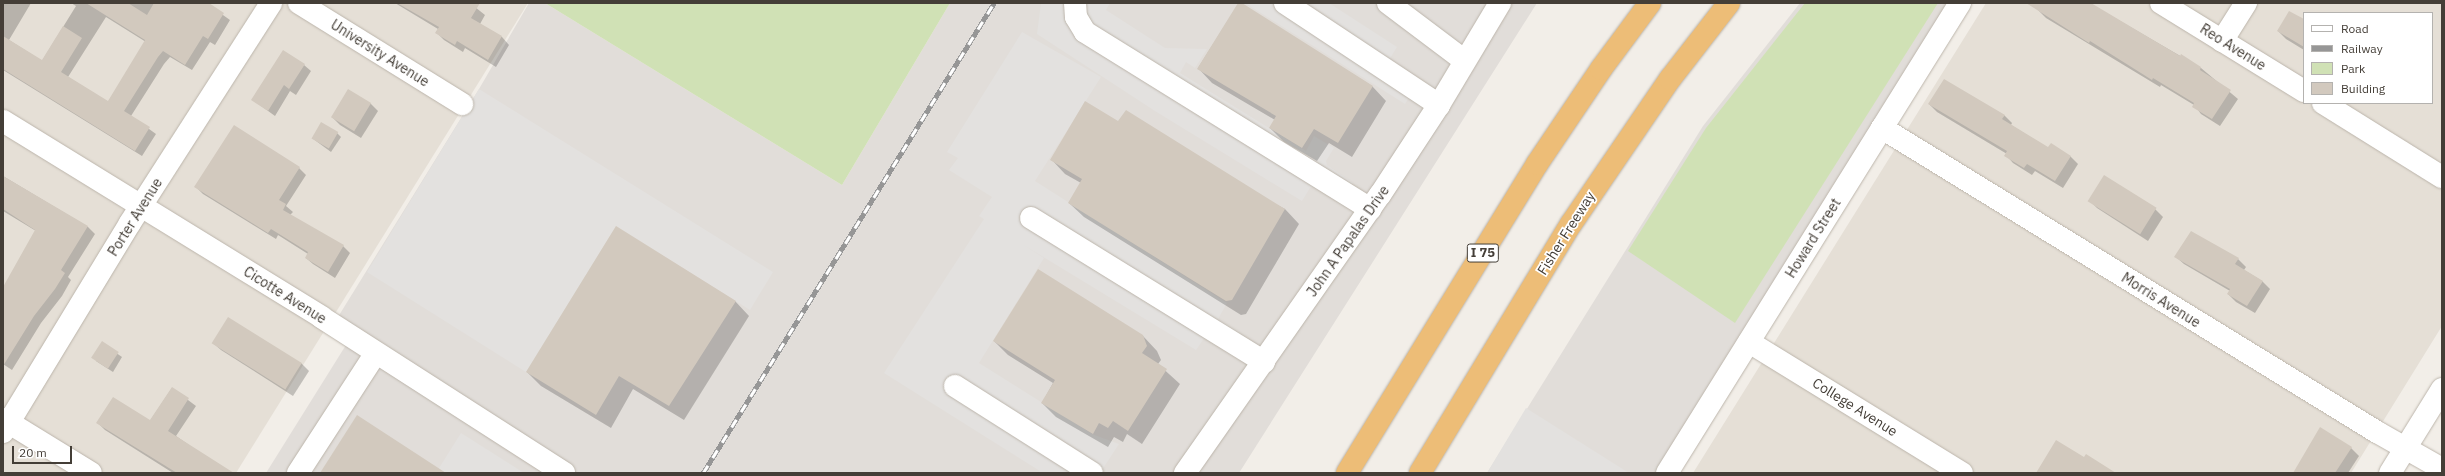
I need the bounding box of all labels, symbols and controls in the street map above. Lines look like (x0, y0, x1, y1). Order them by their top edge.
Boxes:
legend (2303, 12, 2433, 104)
street label: University Avenue (328, 16, 432, 90)
street label: Reo Avenue (2197, 20, 2269, 74)
text: Road (2341, 21, 2369, 36)
text: Railway (2341, 41, 2383, 56)
text: Park (2341, 61, 2365, 76)
text: Building (2341, 81, 2385, 96)
street label: Porter Avenue (104, 175, 166, 259)
street label: John A Papalas Drive (1303, 182, 1393, 300)
street label: Fisher Freeway (1534, 188, 1598, 278)
street label: Howard Street (1782, 195, 1844, 281)
road number: I 75 (1466, 242, 1500, 264)
street label: Cicotte Avenue (241, 263, 329, 327)
street label: Morris Avenue (2118, 269, 2204, 331)
street label: College Avenue (1809, 374, 1901, 440)
scale bar (14, 438, 74, 464)
text: 20 m (19, 445, 47, 460)

